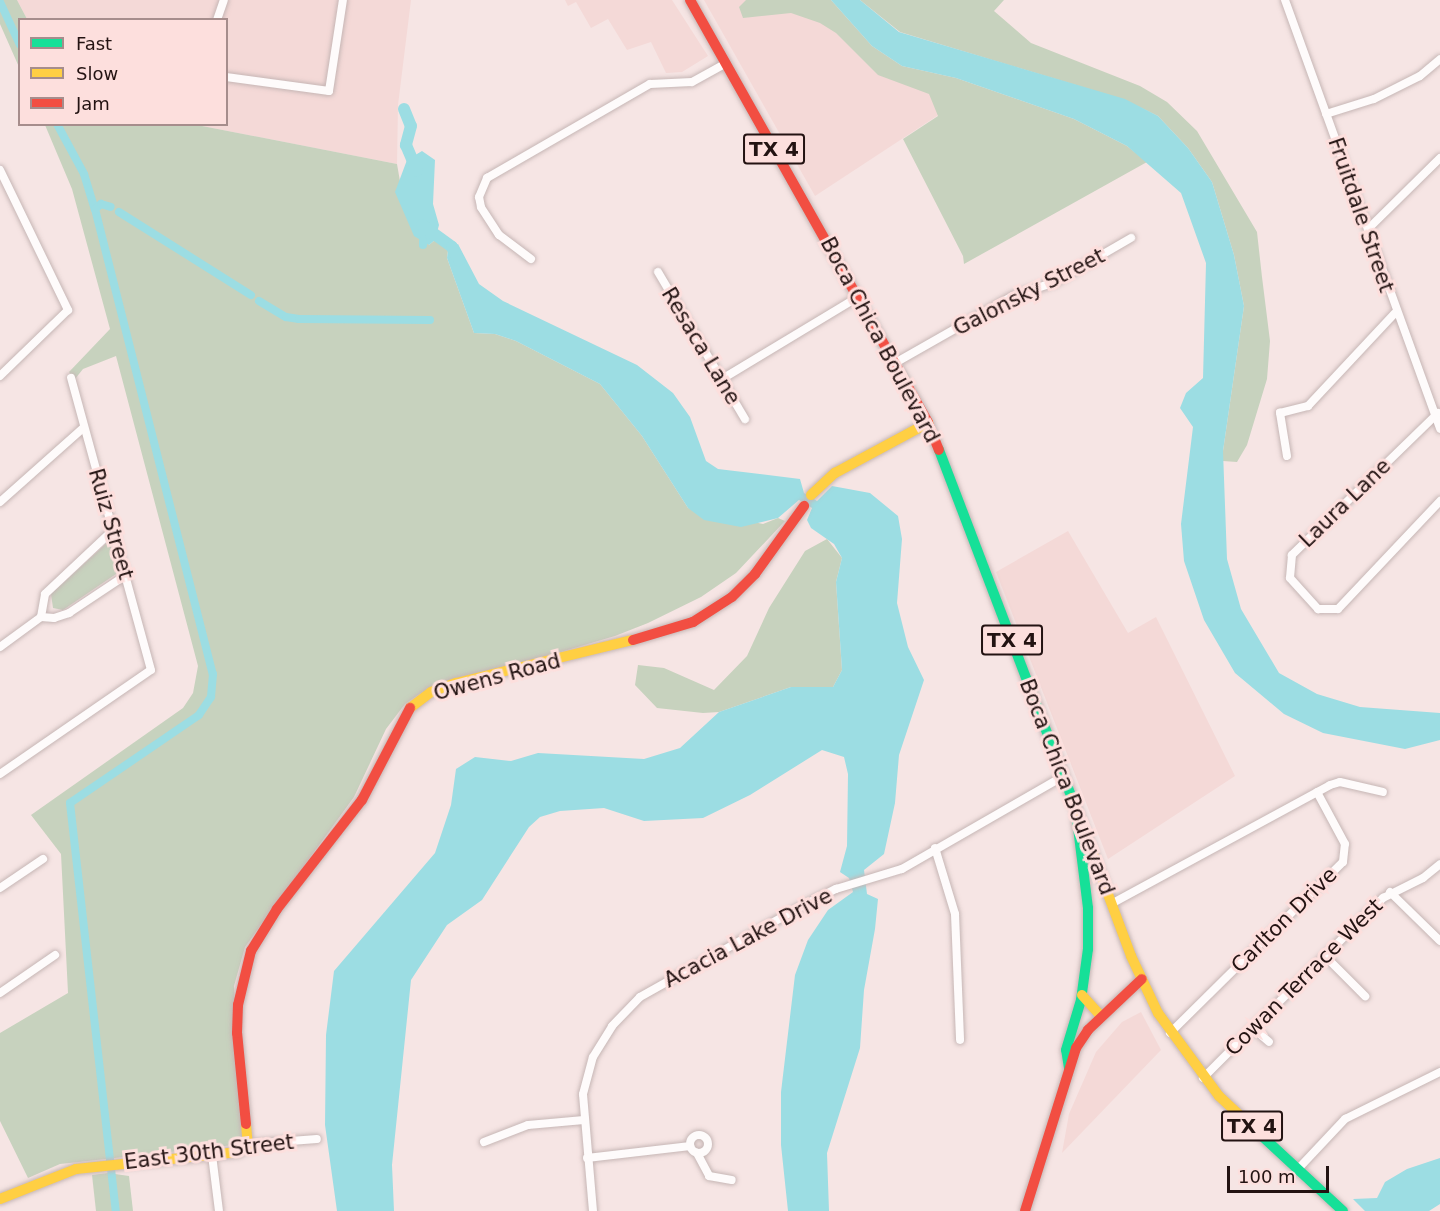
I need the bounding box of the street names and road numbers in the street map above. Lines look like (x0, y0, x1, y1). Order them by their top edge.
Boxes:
road number: TX 4 (742, 132, 806, 166)
street label: Fruitdale Street (1323, 134, 1399, 296)
street label: Boca Chica Boulevard (815, 233, 945, 447)
street label: Galonsky Street (949, 243, 1109, 341)
street label: Resaca Lane (656, 283, 746, 409)
street label: Laura Lane (1294, 453, 1396, 553)
street label: Ruiz Street (83, 466, 139, 582)
road number: TX 4 (980, 623, 1044, 657)
street label: Owens Road (431, 648, 563, 706)
street label: Boca Chica Boulevard (1014, 675, 1120, 899)
street label: Carlton Drive (1226, 862, 1342, 978)
street label: Acacia Lake Drive (660, 883, 836, 993)
street label: Cowan Terrace West (1220, 893, 1388, 1061)
road number: TX 4 (1220, 1109, 1284, 1143)
street label: East 30th Street (123, 1129, 295, 1175)

